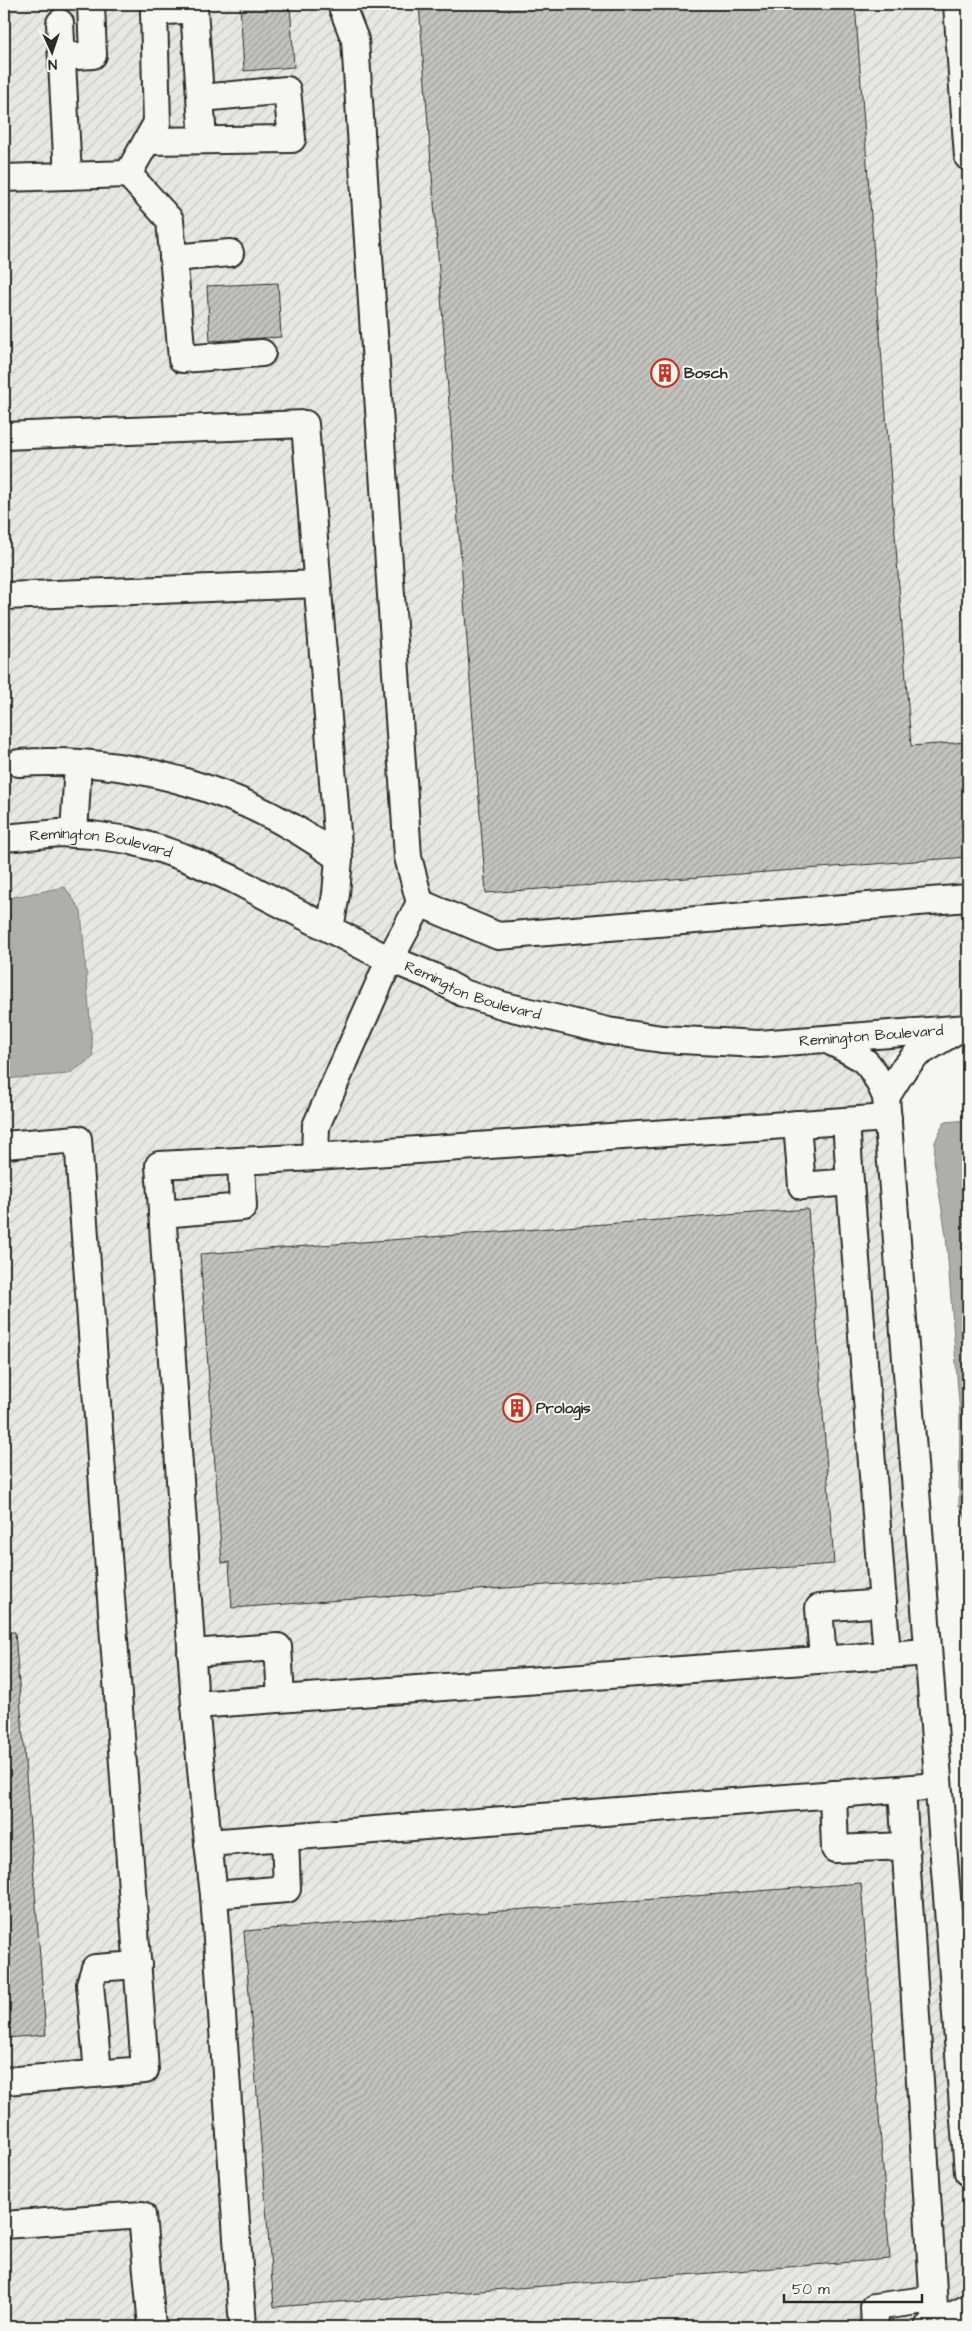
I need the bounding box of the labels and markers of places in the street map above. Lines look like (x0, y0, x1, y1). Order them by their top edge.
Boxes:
building icon: Bosch (650, 358, 680, 388)
place label: Bosch (684, 363, 728, 384)
building icon: Prologis (502, 1393, 532, 1423)
place label: Prologis (536, 1398, 591, 1421)

